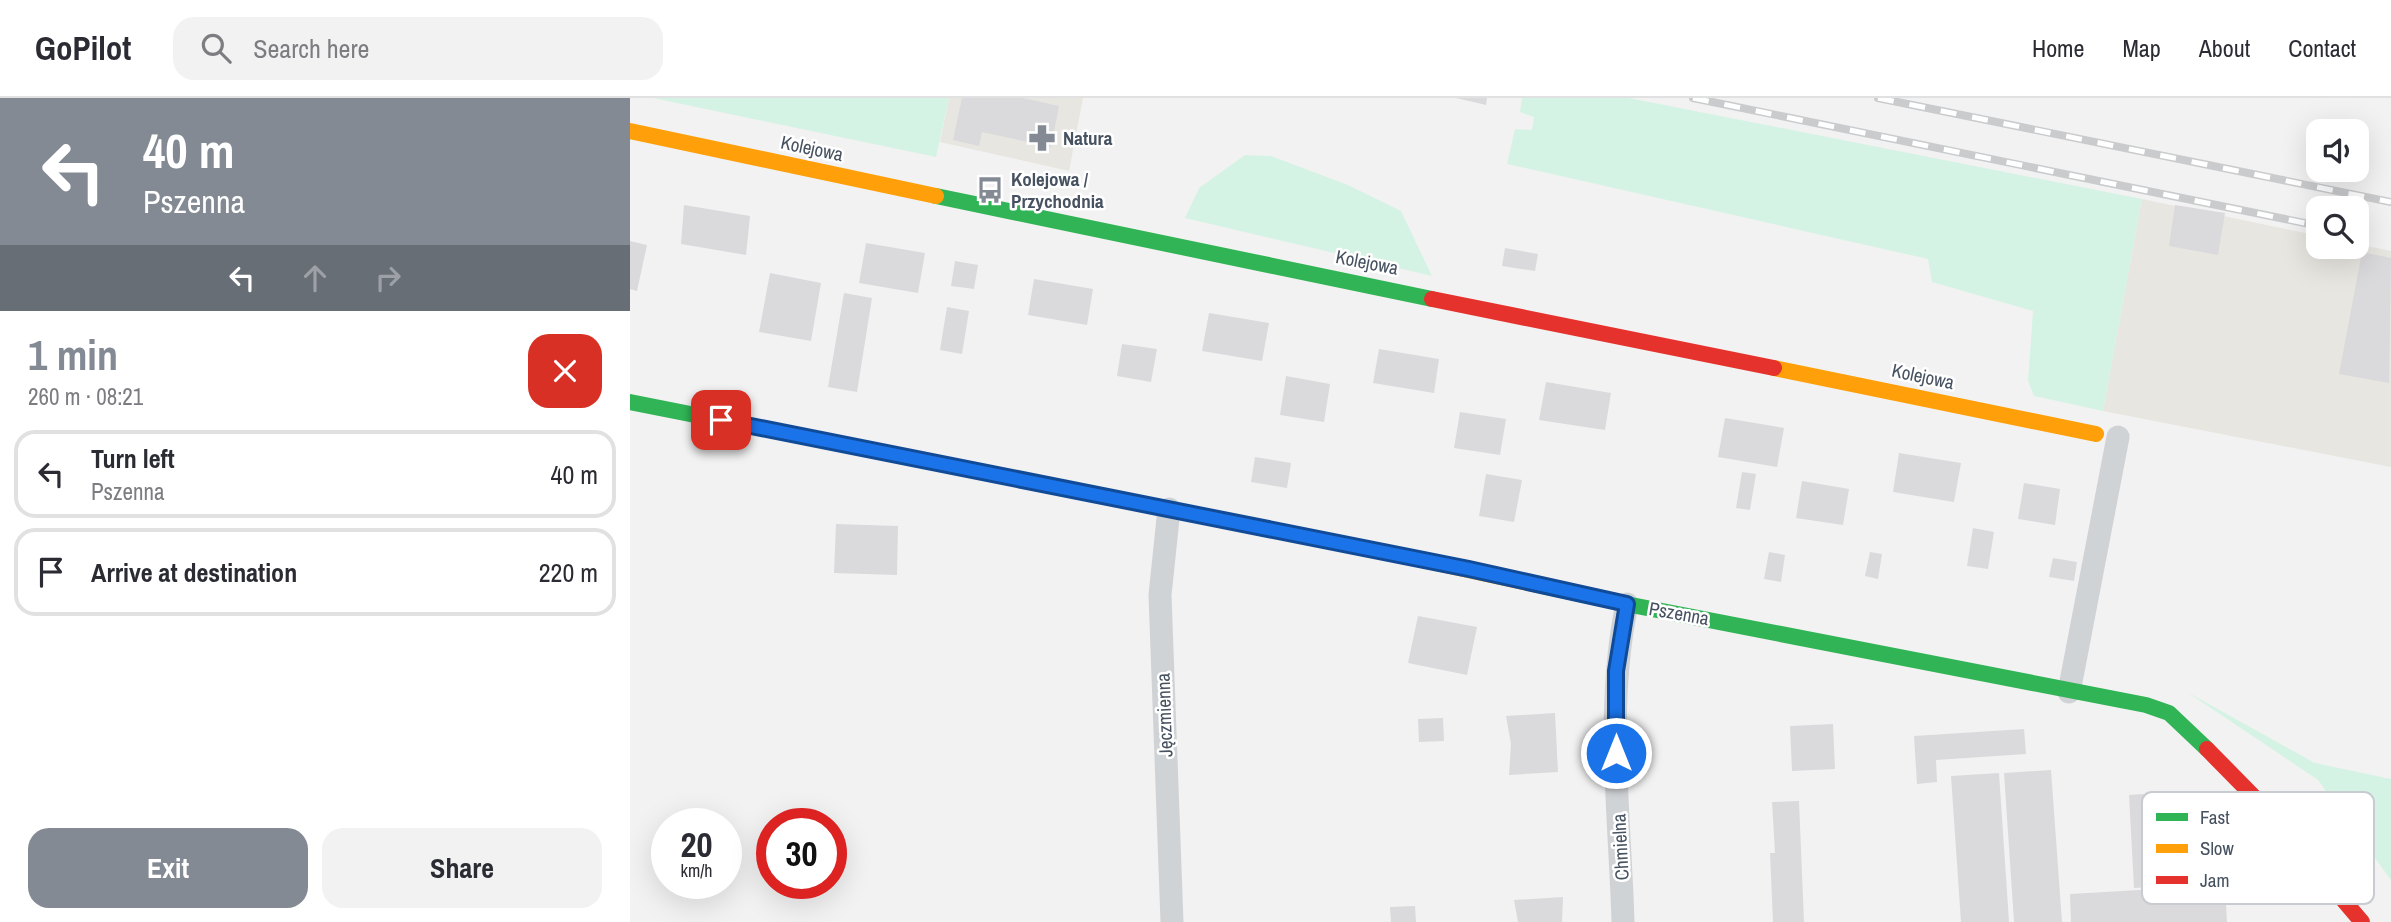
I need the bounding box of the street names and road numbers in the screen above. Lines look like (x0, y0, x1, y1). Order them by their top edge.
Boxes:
street label: Kolejowa (778, 129, 846, 167)
street label: Kolejowa (1333, 243, 1401, 281)
street label: Kolejowa (1889, 357, 1957, 395)
street label: Pszenna (1647, 595, 1711, 631)
street label: Jęczmienna (1150, 672, 1178, 757)
street label: Chmielna (1605, 813, 1635, 881)

